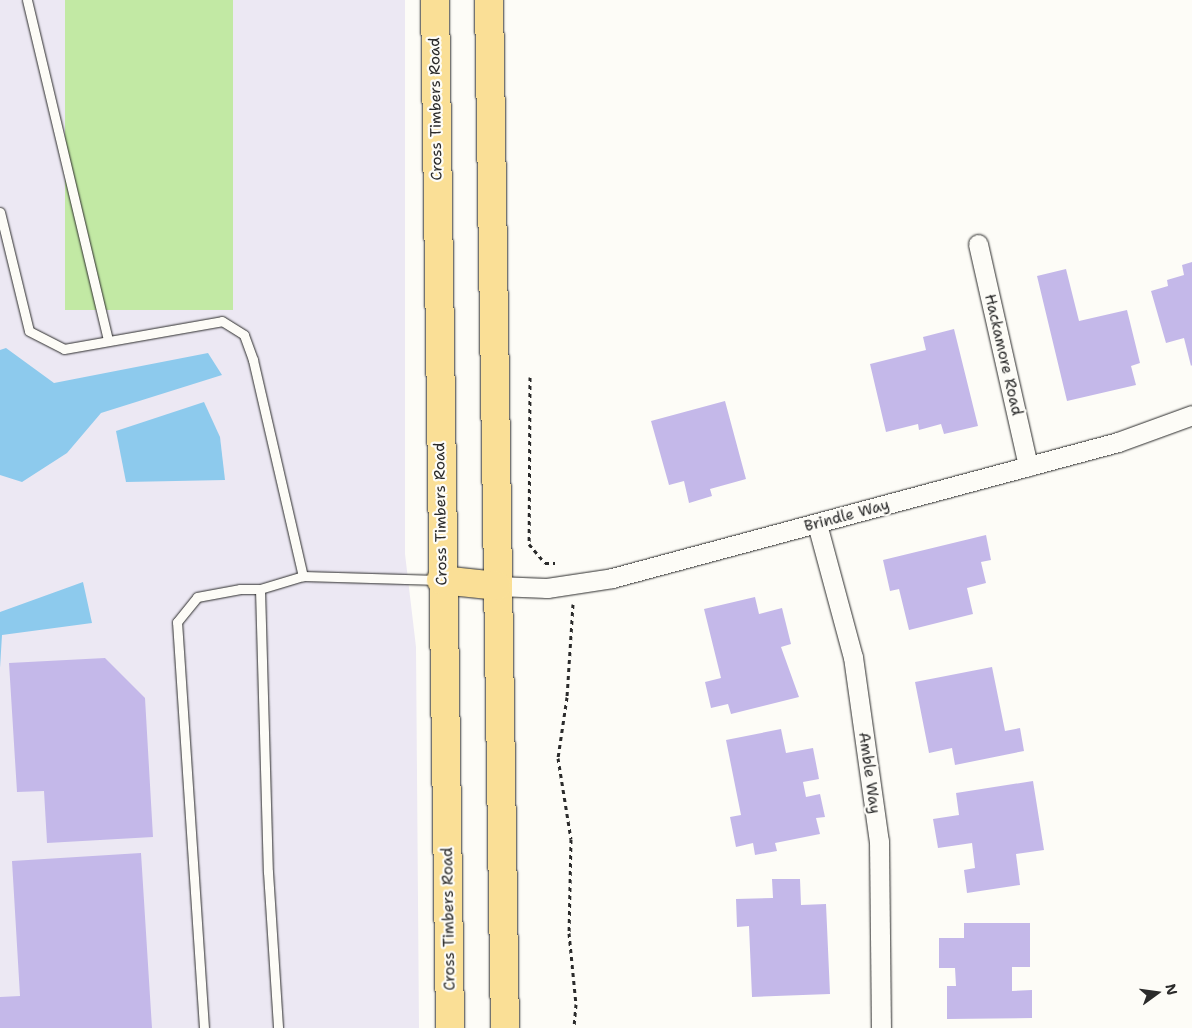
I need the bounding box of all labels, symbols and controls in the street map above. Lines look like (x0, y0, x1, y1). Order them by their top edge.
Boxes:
street label: Cross Timbers Road (426, 37, 446, 181)
street label: Hackamore Road (980, 293, 1026, 417)
street label: Cross Timbers Road (431, 442, 451, 586)
street label: Brindle Way (802, 496, 892, 536)
street label: Amble Way (854, 731, 884, 815)
street label: Cross Timbers Road (439, 847, 459, 991)
north arrow (1132, 968, 1182, 1018)
text: N (1161, 982, 1182, 997)

